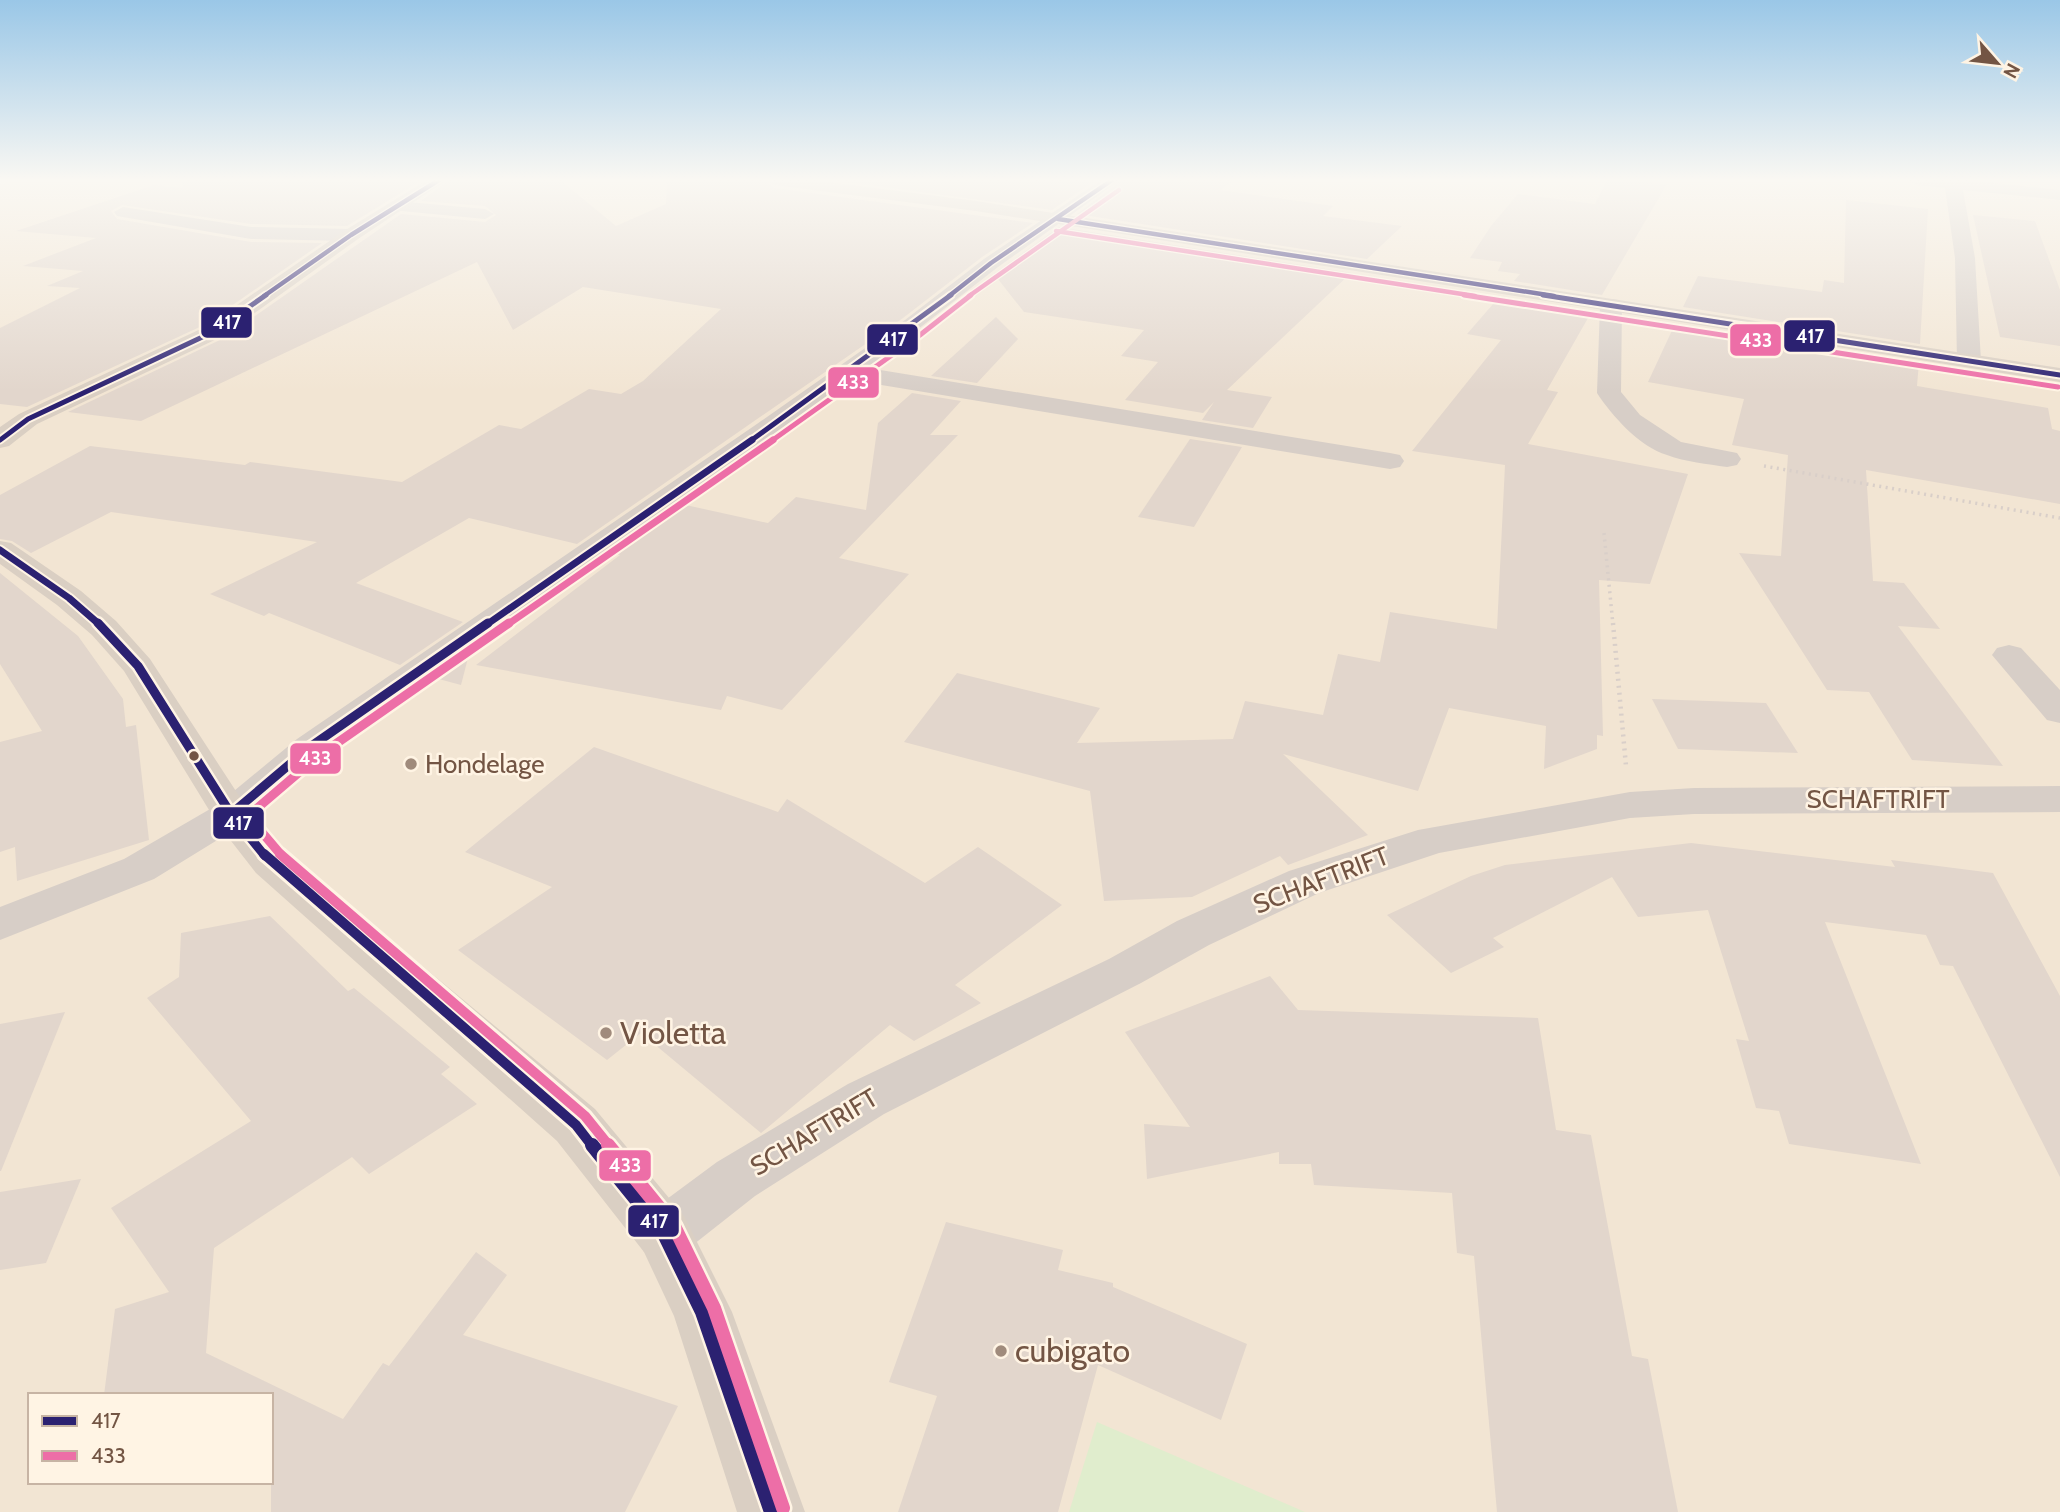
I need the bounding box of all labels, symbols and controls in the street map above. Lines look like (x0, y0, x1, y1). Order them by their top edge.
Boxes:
north arrow (1962, 28, 2032, 98)
text: N (1998, 59, 2025, 82)
line badge: 417 (200, 306, 253, 339)
text: 417 (213, 311, 241, 334)
line badge: 417 (1783, 319, 1836, 353)
line badge: 417 (866, 323, 919, 356)
line badge: 433 (1729, 323, 1782, 357)
text: 417 (1796, 325, 1824, 348)
text: 417 (879, 328, 907, 351)
text: 433 (1740, 329, 1772, 352)
line badge: 433 (827, 366, 880, 399)
text: 433 (837, 371, 869, 394)
line badge: 433 (289, 742, 342, 775)
text: 433 (299, 747, 331, 770)
place label: Hondelage (425, 748, 544, 780)
unlabelled marker (187, 749, 201, 763)
marker: Hondelage (403, 756, 419, 772)
street label: SCHAFTRIFT (1806, 783, 1950, 815)
line badge: 417 (212, 806, 265, 840)
text: 417 (224, 812, 252, 835)
street label: SCHAFTRIFT (1248, 839, 1394, 921)
place label: Violetta (620, 1013, 727, 1052)
marker: Violetta (598, 1025, 614, 1041)
street label: SCHAFTRIFT (744, 1081, 884, 1183)
line badge: 433 (598, 1149, 652, 1182)
text: 433 (609, 1154, 641, 1177)
line badge: 417 (627, 1204, 680, 1238)
text: 417 (640, 1210, 668, 1233)
place label: cubigato (1015, 1331, 1130, 1370)
marker: cubigato (993, 1343, 1009, 1359)
legend (28, 1393, 273, 1484)
text: 417 (91, 1408, 121, 1433)
text: 433 (91, 1443, 126, 1468)

